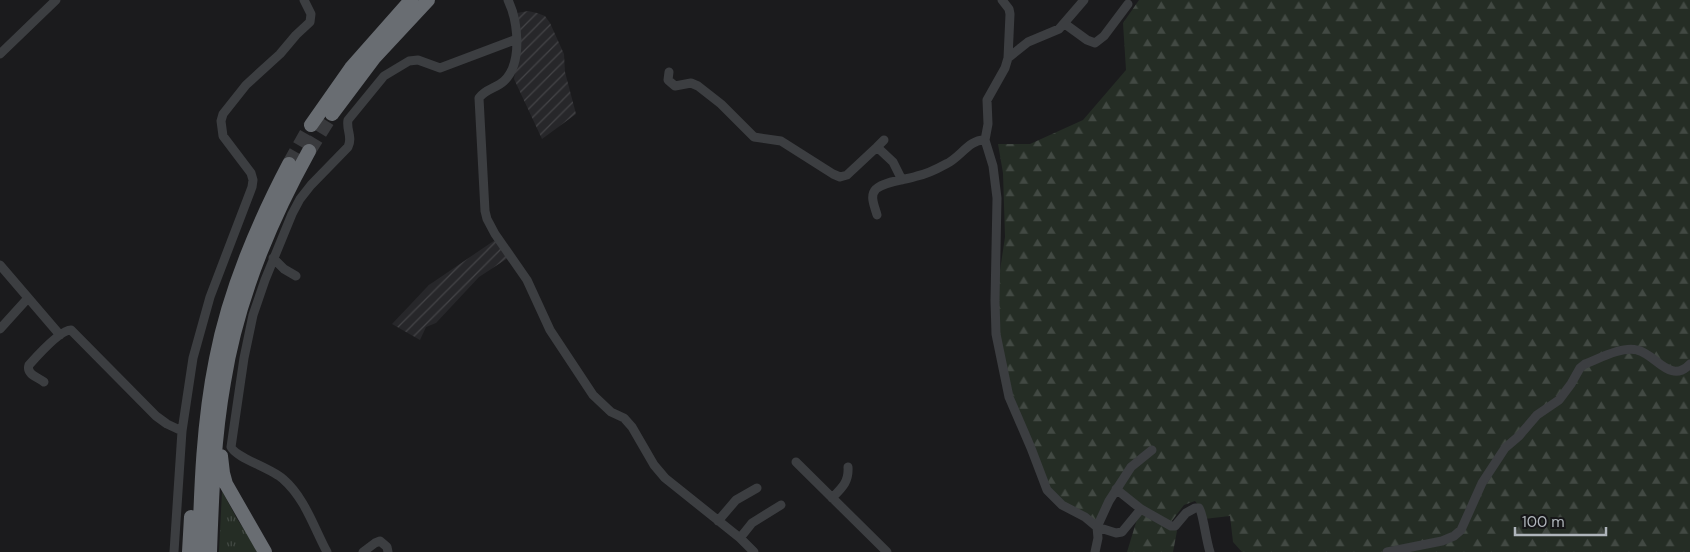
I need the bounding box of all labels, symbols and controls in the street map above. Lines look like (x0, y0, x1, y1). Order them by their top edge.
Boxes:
scale bar (1515, 504, 1606, 536)
text: 100 m (1522, 512, 1565, 532)

